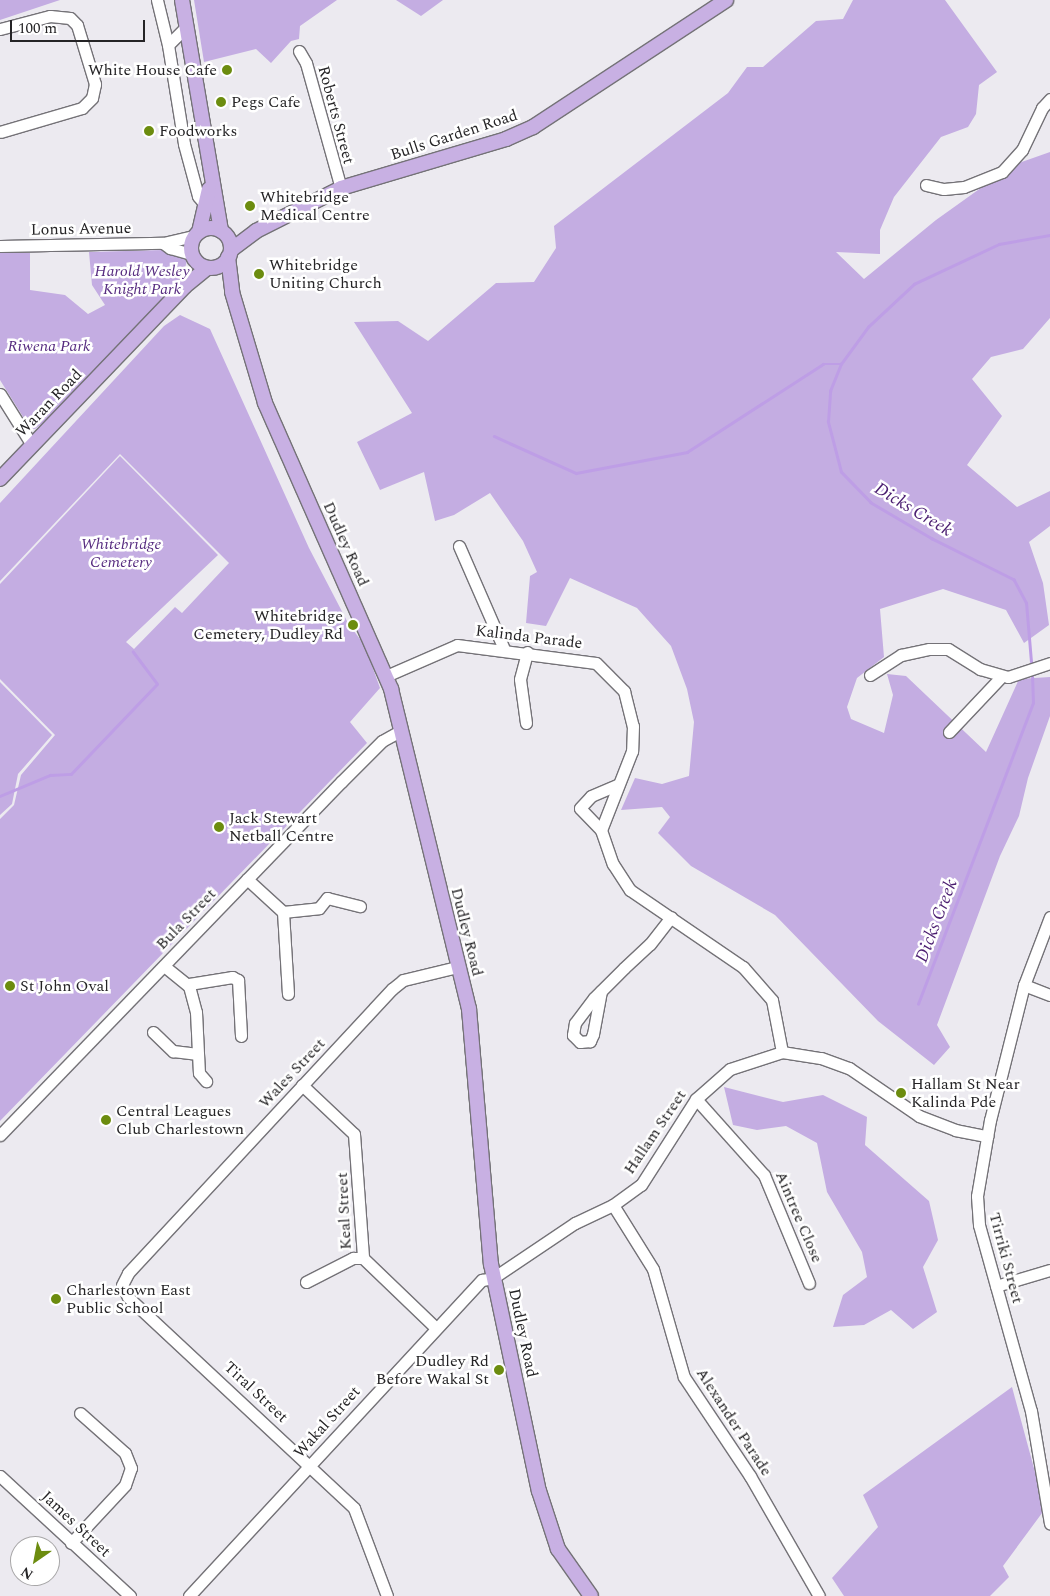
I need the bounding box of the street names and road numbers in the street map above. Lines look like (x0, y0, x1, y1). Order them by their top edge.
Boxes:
street label: Roberts Street (314, 64, 358, 166)
street label: Bulls Garden Road (388, 105, 520, 165)
street label: Lonus Avenue (30, 219, 132, 239)
street label: Waran Road (12, 365, 86, 441)
street label: Dudley Road (319, 499, 373, 589)
street label: Kalinda Parade (475, 621, 583, 653)
street label: Bula Street (152, 884, 220, 954)
street label: Dudley Road (447, 886, 487, 978)
street label: Wales Street (255, 1034, 329, 1112)
street label: Hallam Street (620, 1086, 690, 1178)
street label: Aintree Close (771, 1168, 827, 1266)
street label: Keal Street (332, 1172, 356, 1250)
street label: Tirriki Street (985, 1211, 1027, 1305)
street label: Dudley Road (504, 1287, 542, 1379)
street label: Tiral Street (220, 1357, 292, 1427)
street label: Alexander Parade (692, 1364, 776, 1480)
street label: Wakal Street (290, 1382, 364, 1462)
street label: James Street (37, 1487, 115, 1561)

